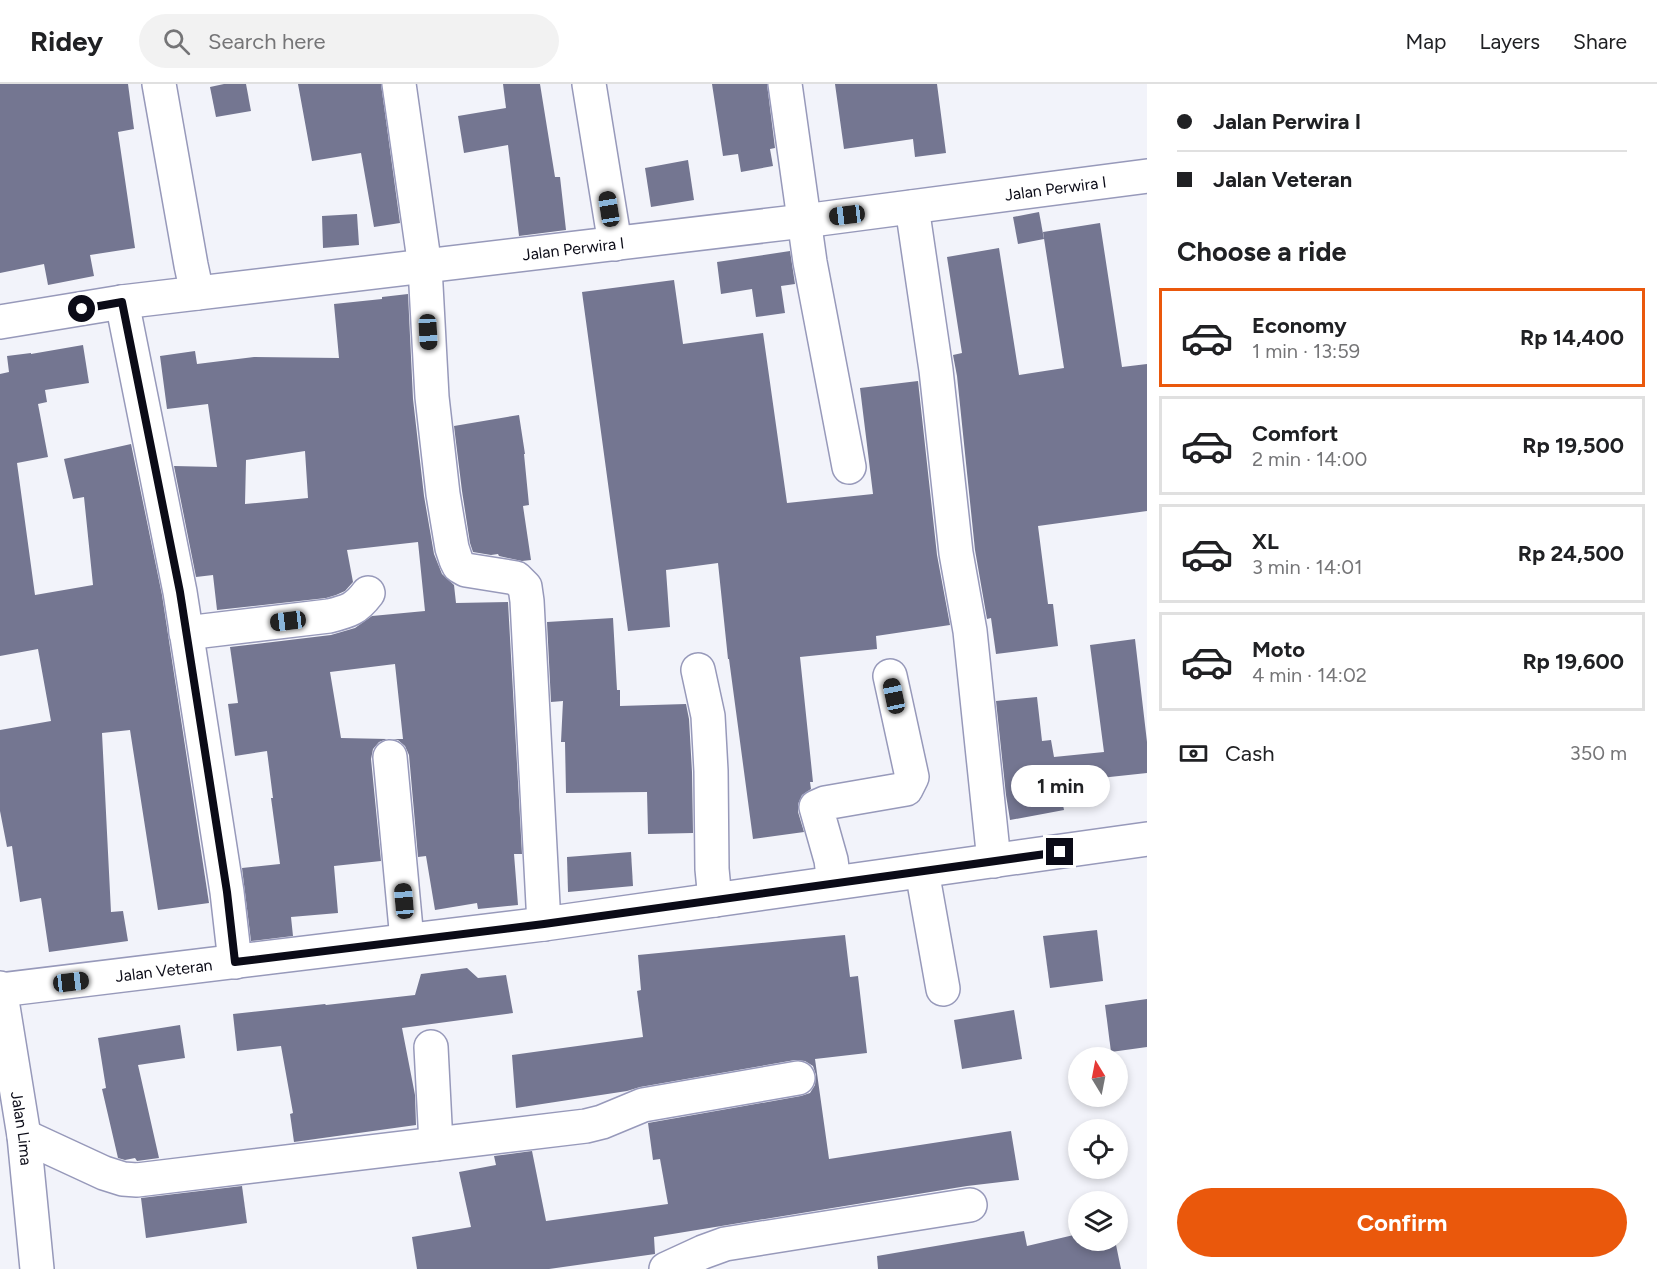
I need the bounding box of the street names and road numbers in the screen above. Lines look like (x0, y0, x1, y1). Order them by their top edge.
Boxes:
street label: Jalan Perwira I (1003, 172, 1108, 205)
street label: Jalan Perwira I (521, 233, 625, 264)
street label: Jalan Veteran (114, 955, 213, 986)
street label: Jalan Lima (7, 1090, 36, 1166)

